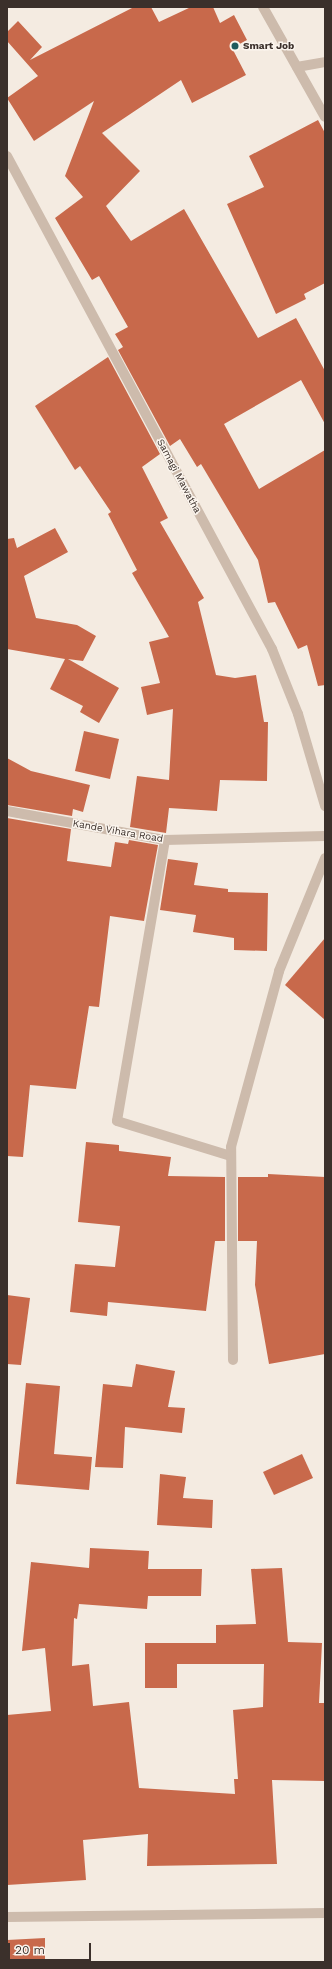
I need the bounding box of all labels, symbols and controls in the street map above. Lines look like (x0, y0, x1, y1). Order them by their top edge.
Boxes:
place label: Smart Job (243, 40, 294, 52)
marker: Smart Job (230, 41, 240, 51)
street label: Samagi Mawatha (154, 437, 204, 515)
street label: Kande Vihara Road (72, 817, 164, 845)
scale bar (10, 1935, 93, 1961)
text: 20 m (15, 1943, 45, 1957)

